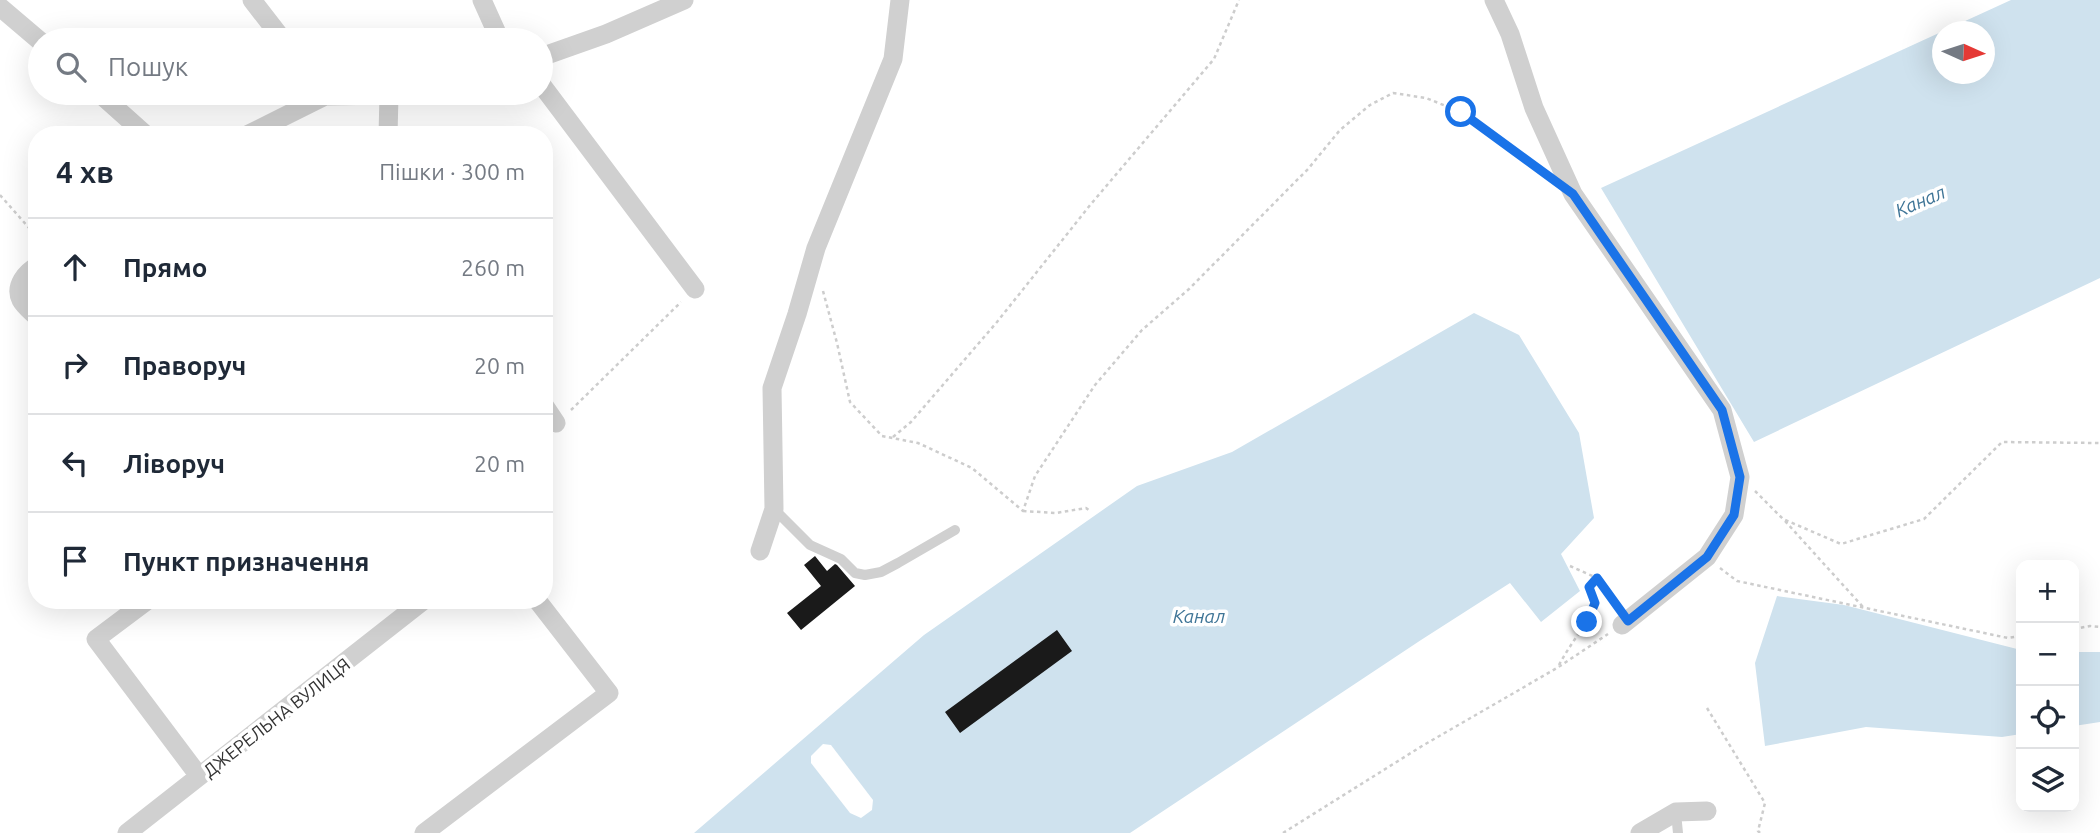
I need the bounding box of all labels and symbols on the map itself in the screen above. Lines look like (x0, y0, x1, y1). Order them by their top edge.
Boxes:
north arrow (1932, 21, 1995, 84)
route start (1445, 96, 1476, 127)
water label: Канал (1892, 180, 1949, 221)
water label: Канал (1173, 605, 1226, 627)
route end (1571, 606, 1602, 637)
street label: ДЖЕРЕЛЬНА ВУЛИЦЯ (199, 654, 353, 780)

